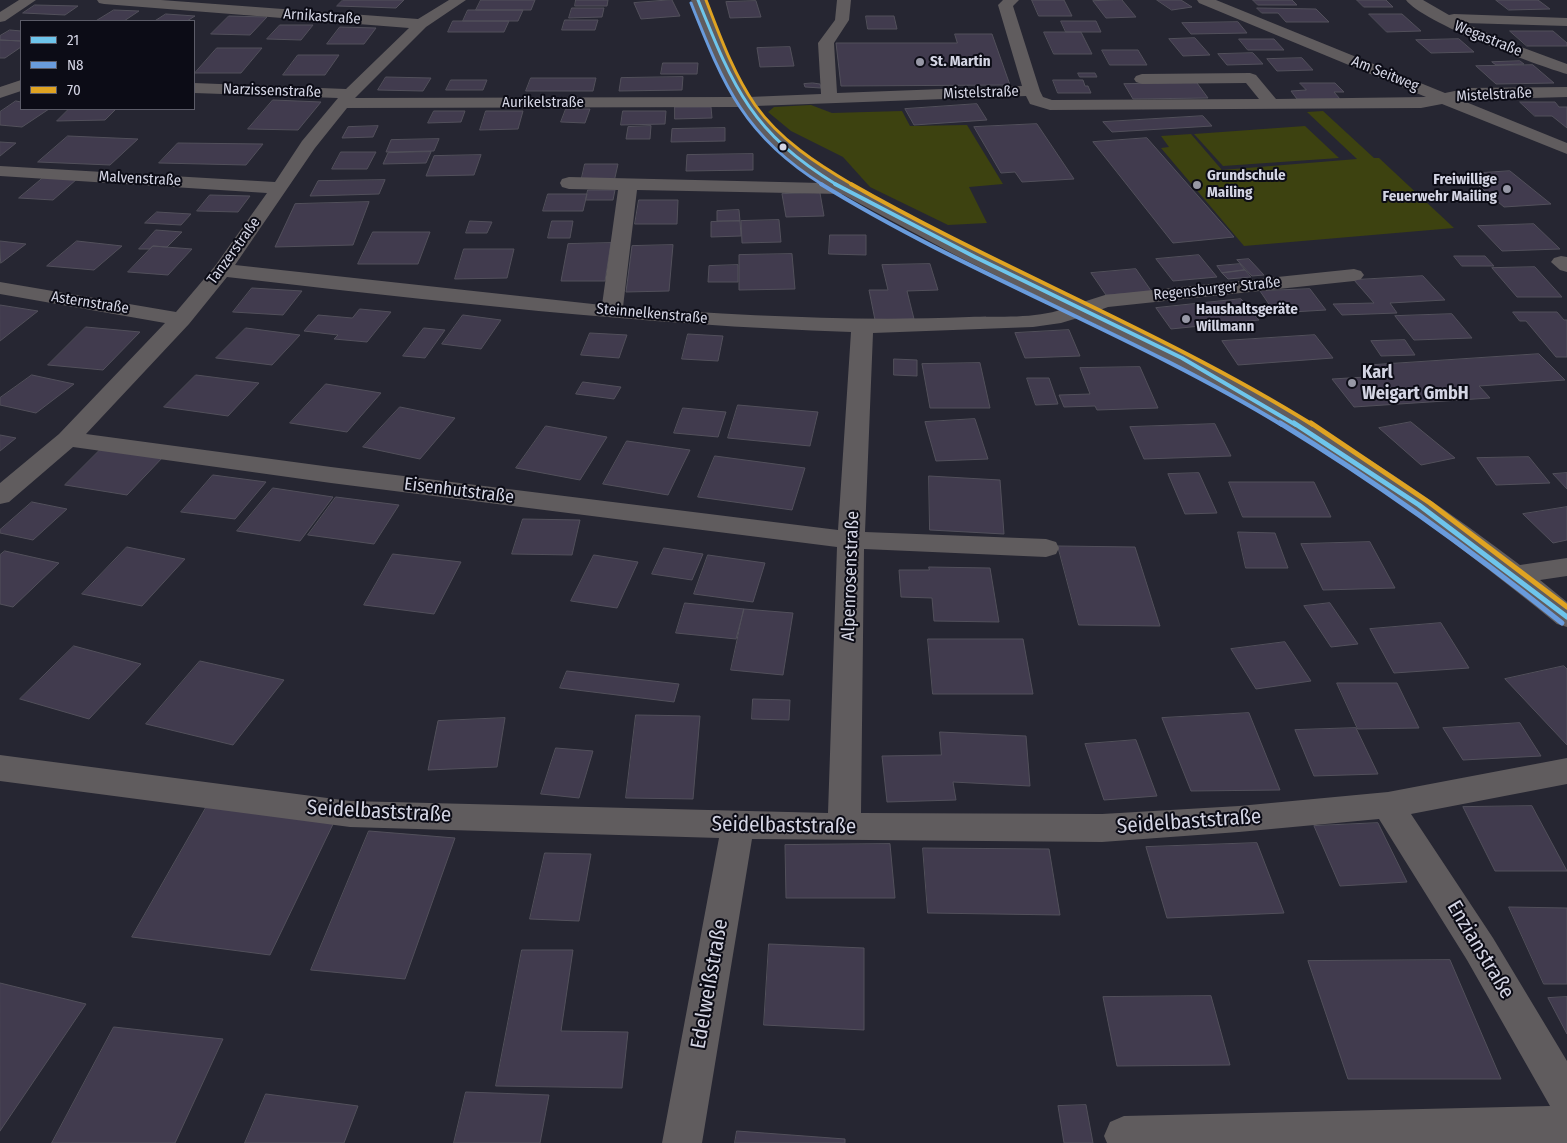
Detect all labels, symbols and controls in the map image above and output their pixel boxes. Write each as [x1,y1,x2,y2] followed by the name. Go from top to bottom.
[283,5,361,29] street label: Arnikastraße
[1452,17,1524,61] street label: Wegastraße
[20,20,195,110] legend
[67,31,79,49] text: 21
[1349,52,1421,96] street label: Am Seitweg
[930,53,991,71] place label: St. Martin
[67,56,84,74] text: N8
[914,56,926,68] marker: St. Martin
[223,80,321,102] street label: Narzissenstraße
[67,81,81,99] text: 70
[943,83,1019,103] street label: Mistelstraße
[1456,84,1532,106] street label: Mistelstraße
[502,94,584,112] street label: Aurikelstraße
[778,142,788,152] unlabelled marker
[1207,167,1286,202] place label: Grundschule Mailing
[98,168,182,190] street label: Malvenstraße
[1383,171,1497,206] place label: Freiwillige Feuerwehr Mailing
[1191,179,1203,191] marker: Grundschule Mailing
[1501,183,1513,195] marker: Freiwillige Feuerwehr Mailing
[204,214,264,288] street label: Tanzerstraße
[1153,273,1281,305] street label: Regensburger Straße
[50,288,130,318] street label: Asternstraße
[596,300,708,328] street label: Steinnelkenstraße
[1196,301,1298,336] place label: Haushaltsgeräte Willmann
[1180,313,1192,325] marker: Haushaltsgeräte Willmann
[1362,362,1469,404] place label: Karl Weigart GmbH
[1346,377,1358,389] marker: Karl Weigart GmbH
[403,474,515,508] street label: Eisenhutstraße
[838,511,864,641] street label: Alpenrosenstraße
[306,796,452,828] street label: Seidelbaststraße
[1116,804,1262,840] street label: Seidelbaststraße
[711,812,857,840] street label: Seidelbaststraße
[1441,896,1519,1004] street label: Enzianstraße
[686,917,734,1051] street label: Edelweißstraße

